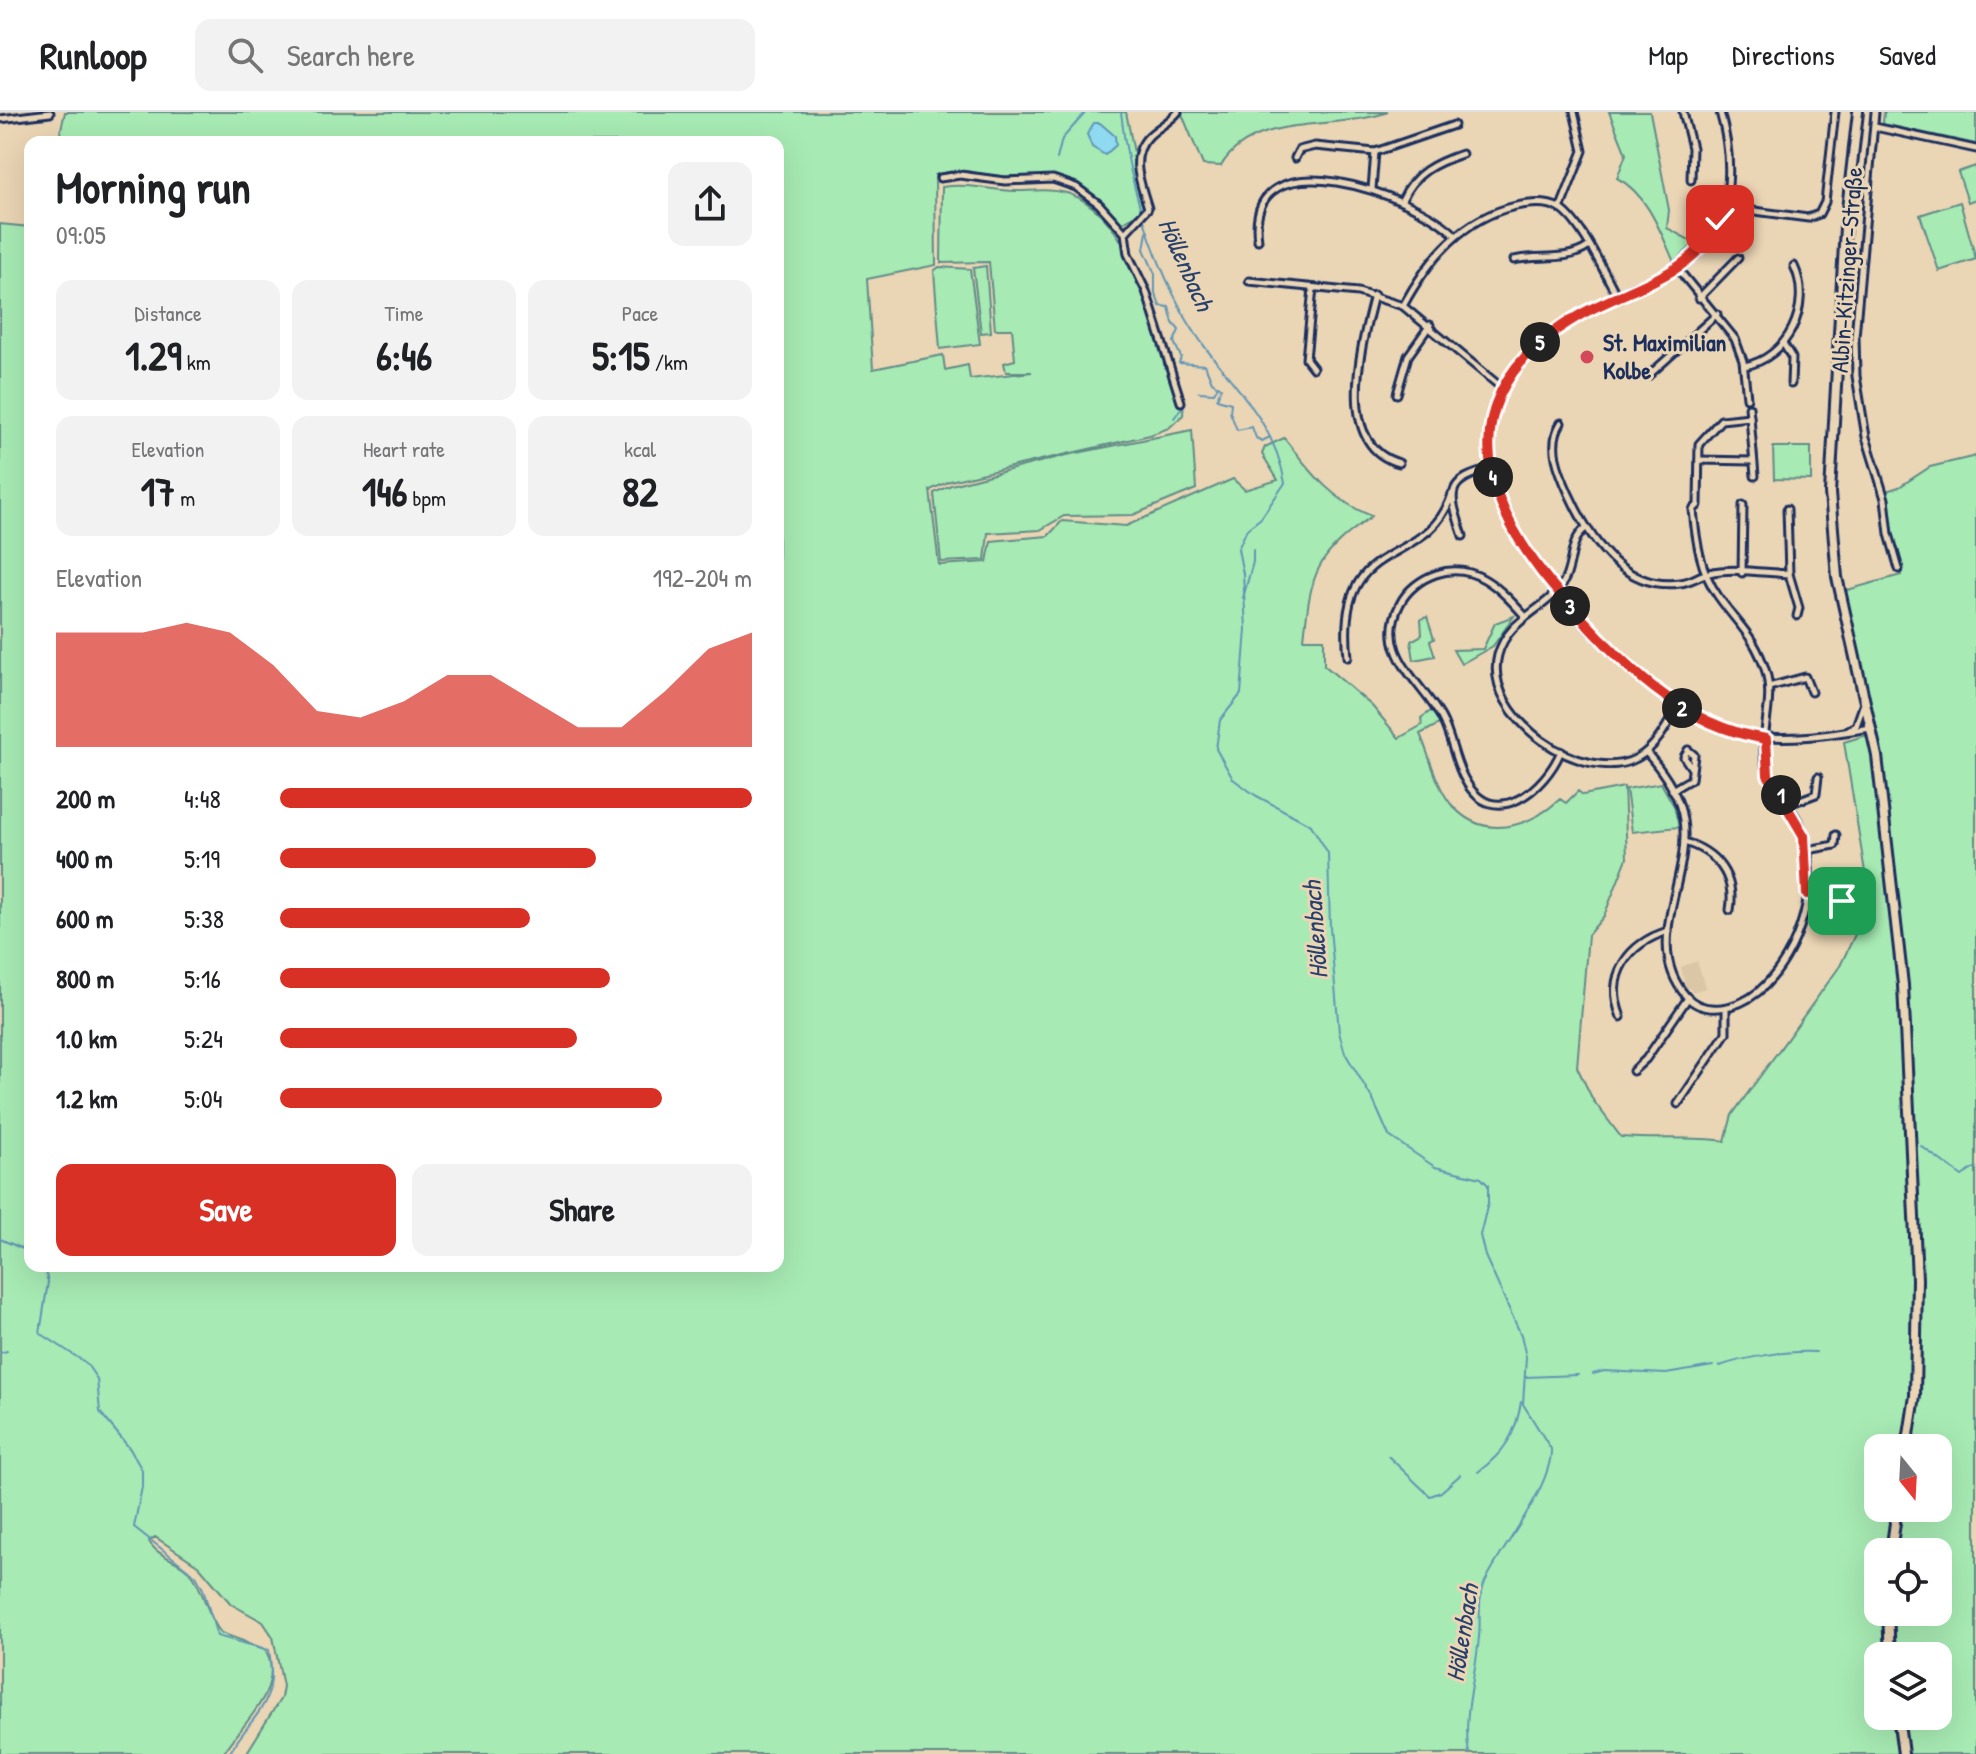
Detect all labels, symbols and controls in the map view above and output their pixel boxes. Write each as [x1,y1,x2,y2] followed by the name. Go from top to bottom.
[195,19,755,91] search box
[40,29,147,81] text: Runloop
[223,33,267,77] icon: search
[287,35,415,75] text: Search here
[1648,36,1688,74] text: Map
[1732,36,1835,74] text: Directions
[1879,36,1936,74] text: Saved
[56,157,251,217] text: Morning run
[668,162,752,246] button: share
[1823,166,1869,374] street label: Albin-Kitzinger-Straße
[1686,185,1754,253] pin
[1698,197,1742,241] icon: check
[1151,212,1223,318] water label: Höllenbach
[56,217,106,252] text: 09:05
[134,298,202,328] text: Distance
[385,298,423,328] text: Time
[622,298,658,328] text: Pace
[1520,322,1560,362] pin: 5
[1603,326,1727,386] place label: St. Maximilian Kolbe
[1535,327,1545,357] text: 5
[125,328,182,382] text: 1.29
[376,328,432,382] text: 6:46
[592,328,650,382] text: 5:15
[182,347,211,377] text: km
[650,347,688,377] text: /km
[1578,348,1596,366] marker: St. Maximilian Kolbe
[131,434,205,464] text: Elevation
[363,434,445,464] text: Heart rate
[624,434,656,464] text: kcal
[1473,457,1513,497] pin: 4
[1489,462,1497,492] text: 4
[141,464,175,518] text: 17
[362,464,407,518] text: 146
[622,464,658,518] text: 82
[175,483,195,513] text: m
[407,483,446,513] text: bpm
[56,560,142,595] text: Elevation
[653,560,752,595] text: 192–204 m
[1550,586,1590,626] pin: 3
[1565,591,1575,621] text: 3
[1662,688,1702,728] pin: 2
[1677,693,1687,723] text: 2
[1761,775,1801,815] pin: 1
[1777,780,1785,810] text: 1
[56,781,115,816] text: 200 m
[184,781,221,816] text: 4:48
[56,841,113,876] text: 400 m
[184,841,220,876] text: 5:19
[1808,867,1876,935] pin
[1293,878,1335,980] water label: Höllenbach
[1820,879,1864,923] icon: arrive
[56,901,113,936] text: 600 m
[184,901,224,936] text: 5:38
[56,961,114,996] text: 800 m
[184,961,221,996] text: 5:16
[56,1021,117,1056] text: 1.0 km
[184,1021,223,1056] text: 5:24
[56,1081,118,1116] text: 1.2 km
[184,1081,222,1116] text: 5:04
[56,1164,396,1256] button: Save
[412,1164,752,1256] button: Share
[1864,1434,1952,1522] north arrow
[1864,1434,1952,1730] map controls
[1864,1538,1952,1626] button: locate
[1437,1580,1487,1684] water label: Höllenbach
[1864,1642,1952,1730] button: layers

